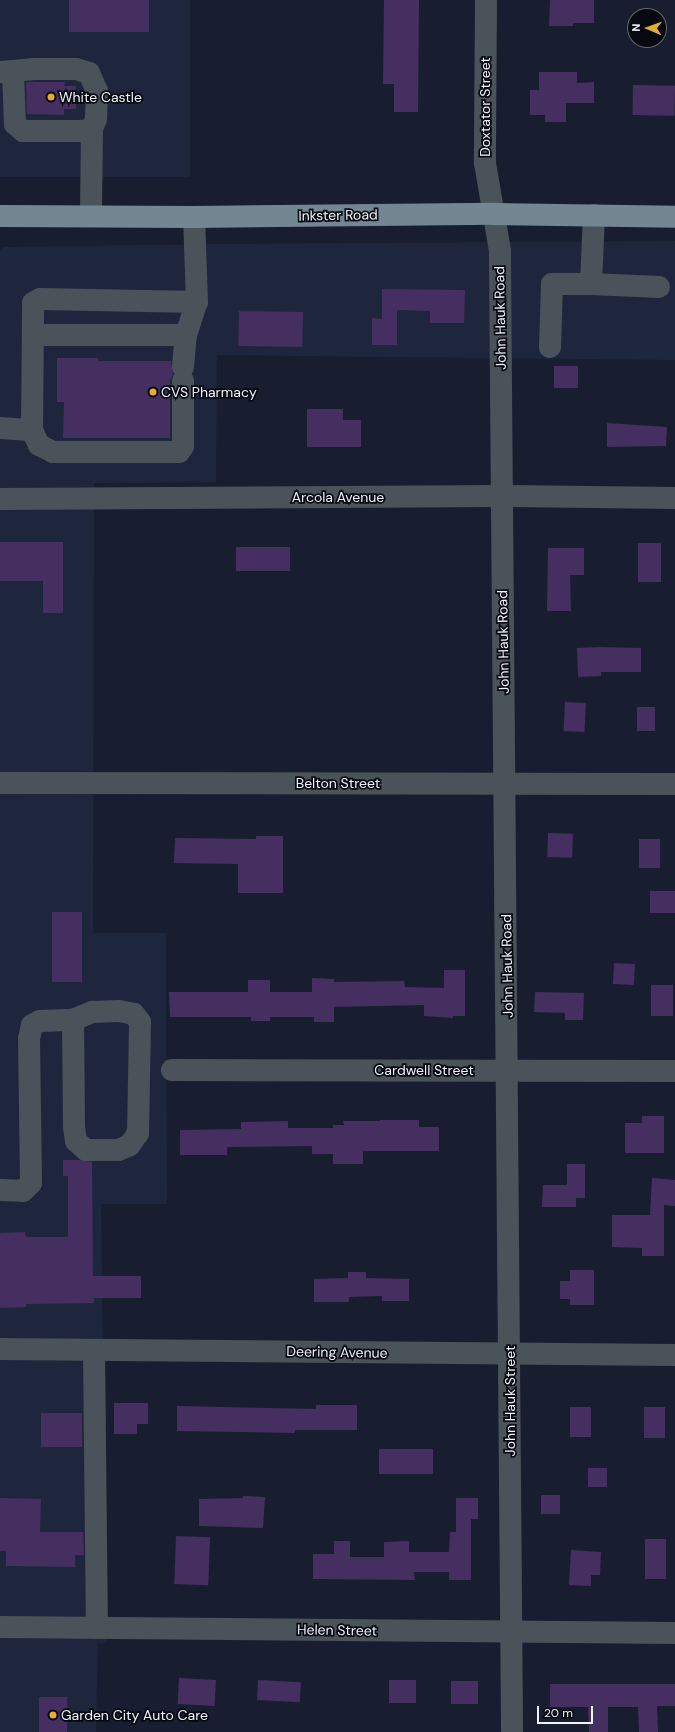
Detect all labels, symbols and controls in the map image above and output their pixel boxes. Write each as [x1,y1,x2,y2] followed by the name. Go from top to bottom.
[627,8,667,48] north arrow
[629,23,643,32] text: N
[477,57,493,157] street label: Doxtator Street
[59,89,142,105] place label: White Castle
[46,92,56,102] marker: White Castle
[298,206,378,224] street label: Inkster Road
[491,266,509,370] street label: John Hauk Road
[161,384,257,400] place label: CVS Pharmacy
[148,387,158,397] marker: CVS Pharmacy
[292,489,384,505] street label: Arcola Avenue
[494,590,512,694] street label: John Hauk Road
[296,775,380,791] street label: Belton Street
[498,914,516,1018] street label: John Hauk Road
[374,1062,474,1078] street label: Cardwell Street
[286,1343,388,1361] street label: Deering Avenue
[502,1346,518,1456] street label: John Hauk Street
[297,1621,377,1639] street label: Helen Street
[539,1698,595,1724] scale bar
[544,1705,573,1721] text: 20 m
[61,1707,208,1723] place label: Garden City Auto Care
[48,1710,58,1720] marker: Garden City Auto Care

